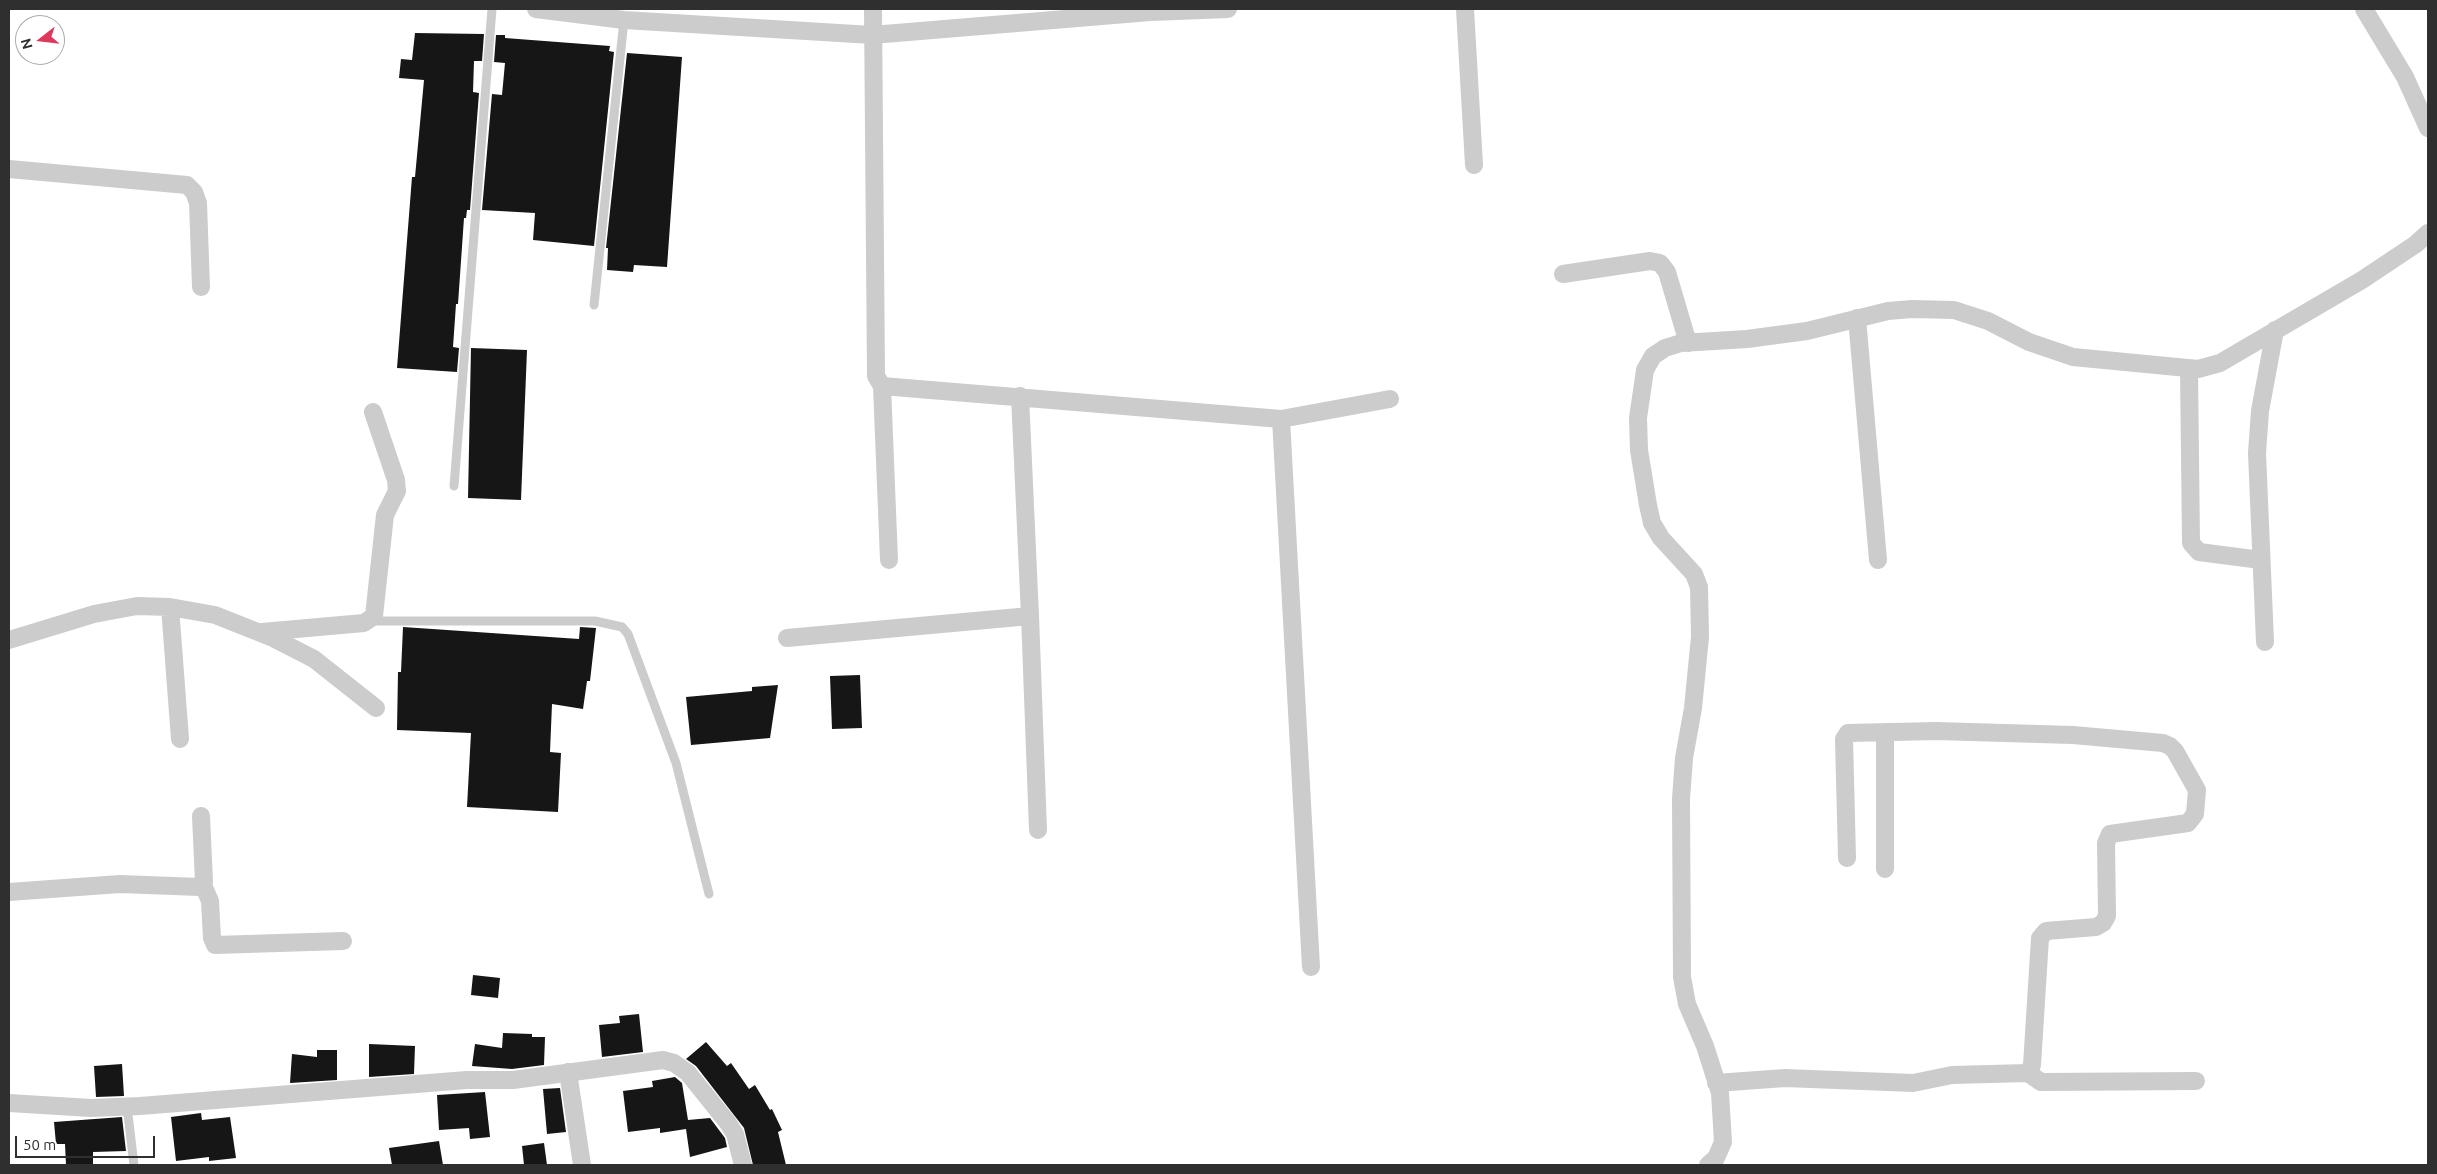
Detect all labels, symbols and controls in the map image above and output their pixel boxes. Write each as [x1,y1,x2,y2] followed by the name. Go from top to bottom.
[15,15,65,65] north arrow
[17,37,36,51] text: N
[18,1126,158,1158] scale bar
[23,1136,56,1153] text: 50 m

